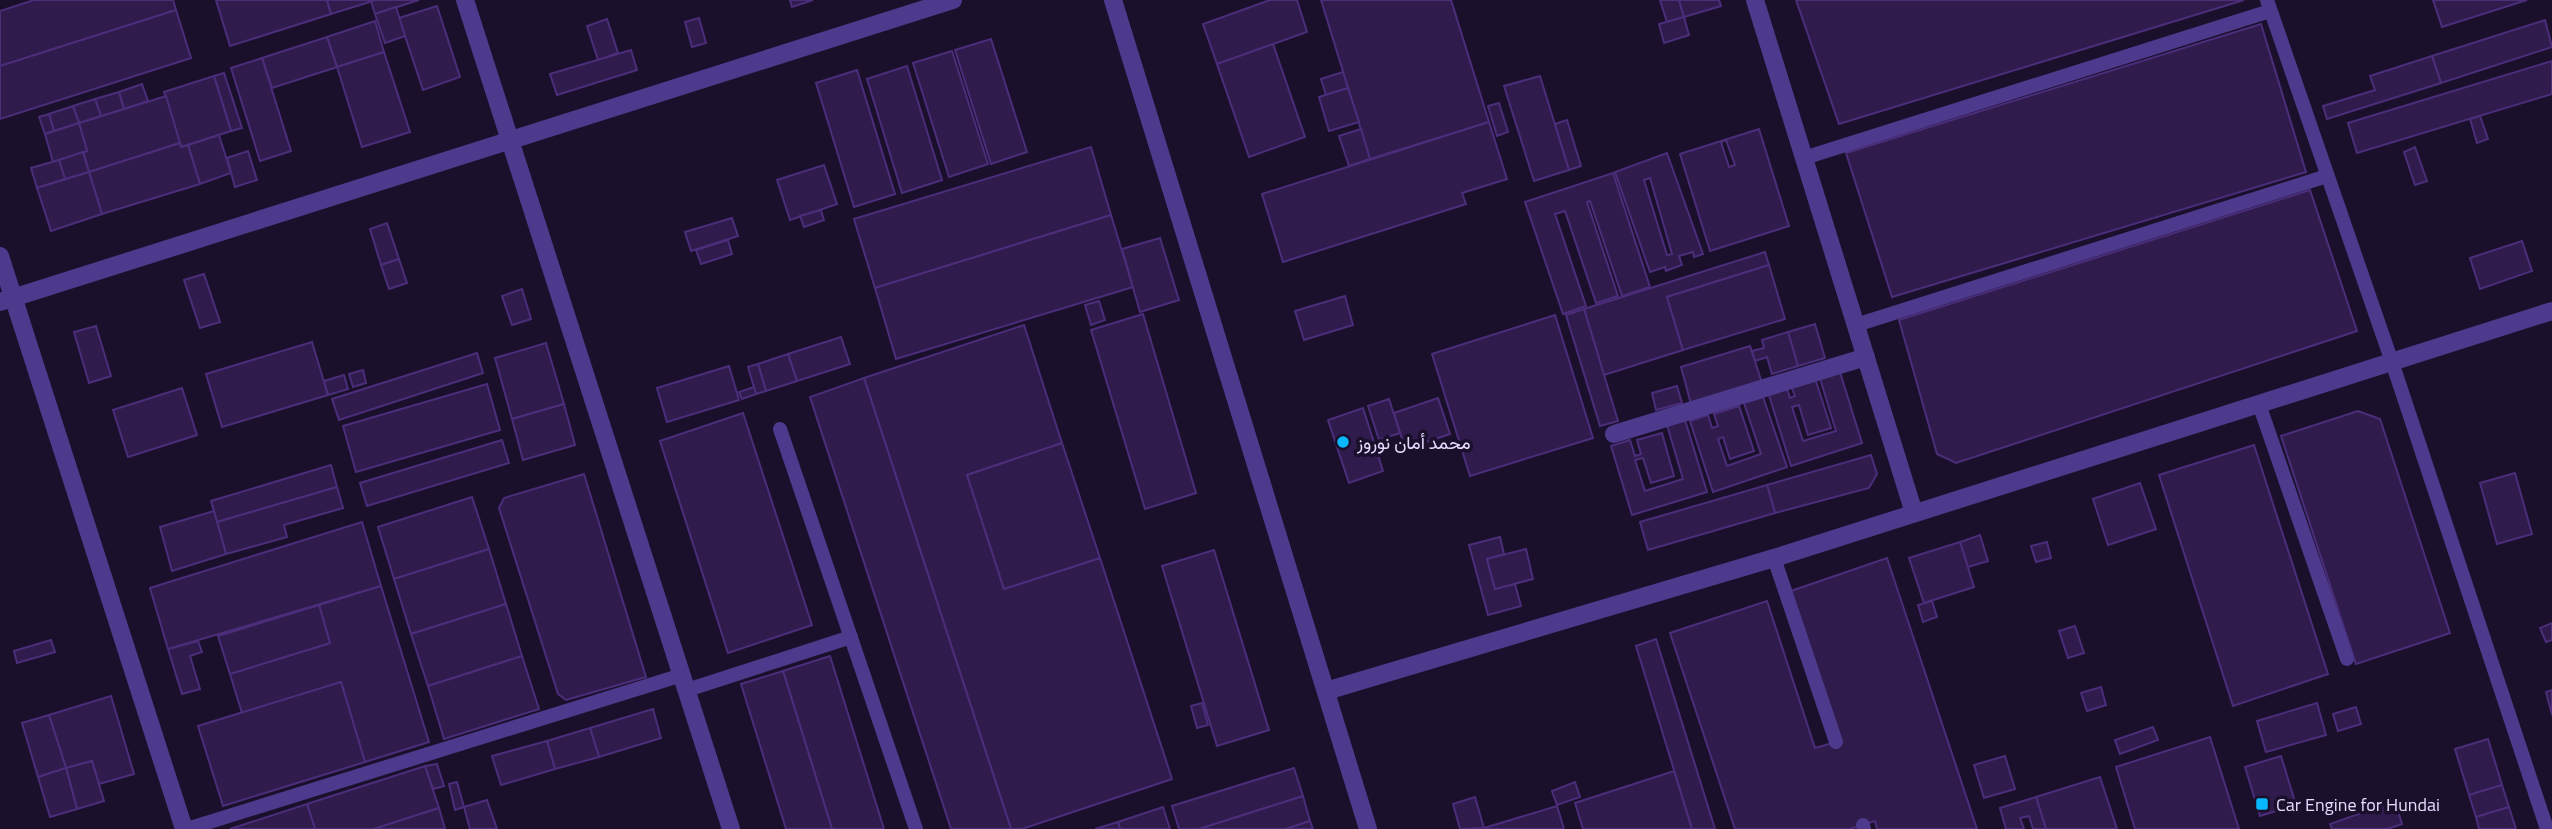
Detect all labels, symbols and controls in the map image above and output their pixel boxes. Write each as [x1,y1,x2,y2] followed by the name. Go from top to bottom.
[1356,429,1471,456] place label: محمد أمان نوروز
[1335,434,1351,450] marker: محمد أمان نوروز
[2276,791,2440,818] place label: Car Engine for Hundai
[2254,796,2270,812] marker: Car Engine for Hundai

